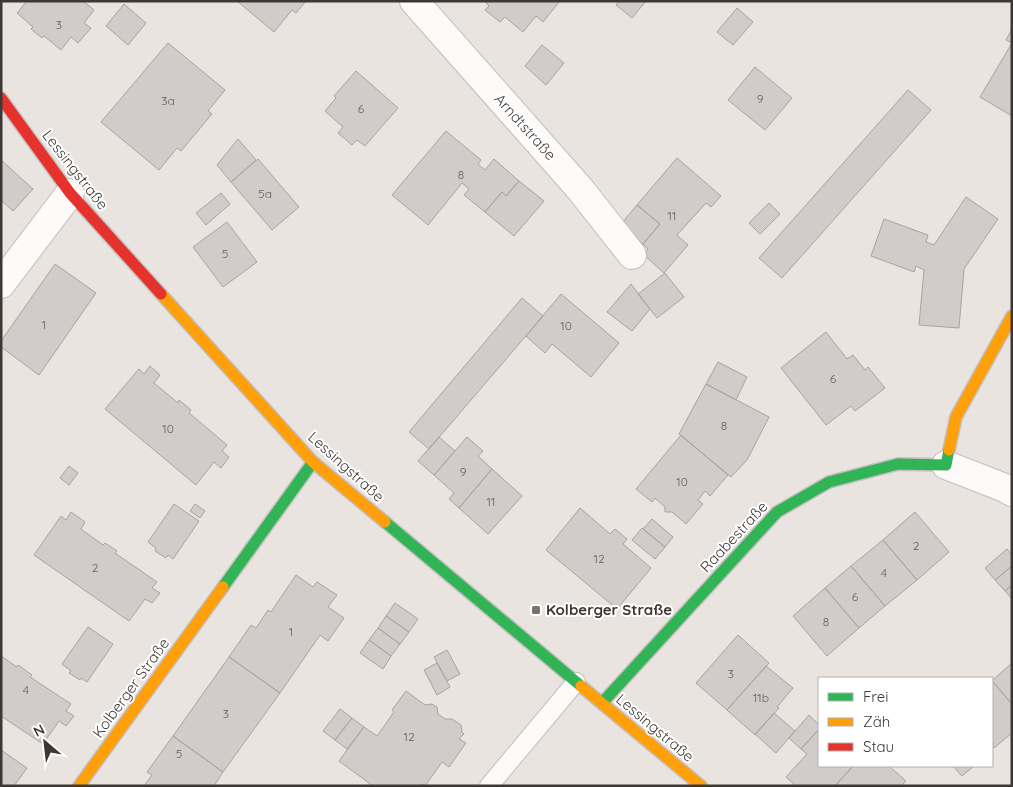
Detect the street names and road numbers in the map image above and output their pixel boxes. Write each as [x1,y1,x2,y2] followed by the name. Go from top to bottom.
[491,89,560,164] street label: Arndtstraße
[38,126,112,213] street label: Lessingstraße
[304,427,388,506] street label: Lessingstraße
[696,497,771,576] street label: Raabestraße
[88,634,173,741] street label: Kolberger Straße
[612,689,698,766] street label: Lessingstraße

